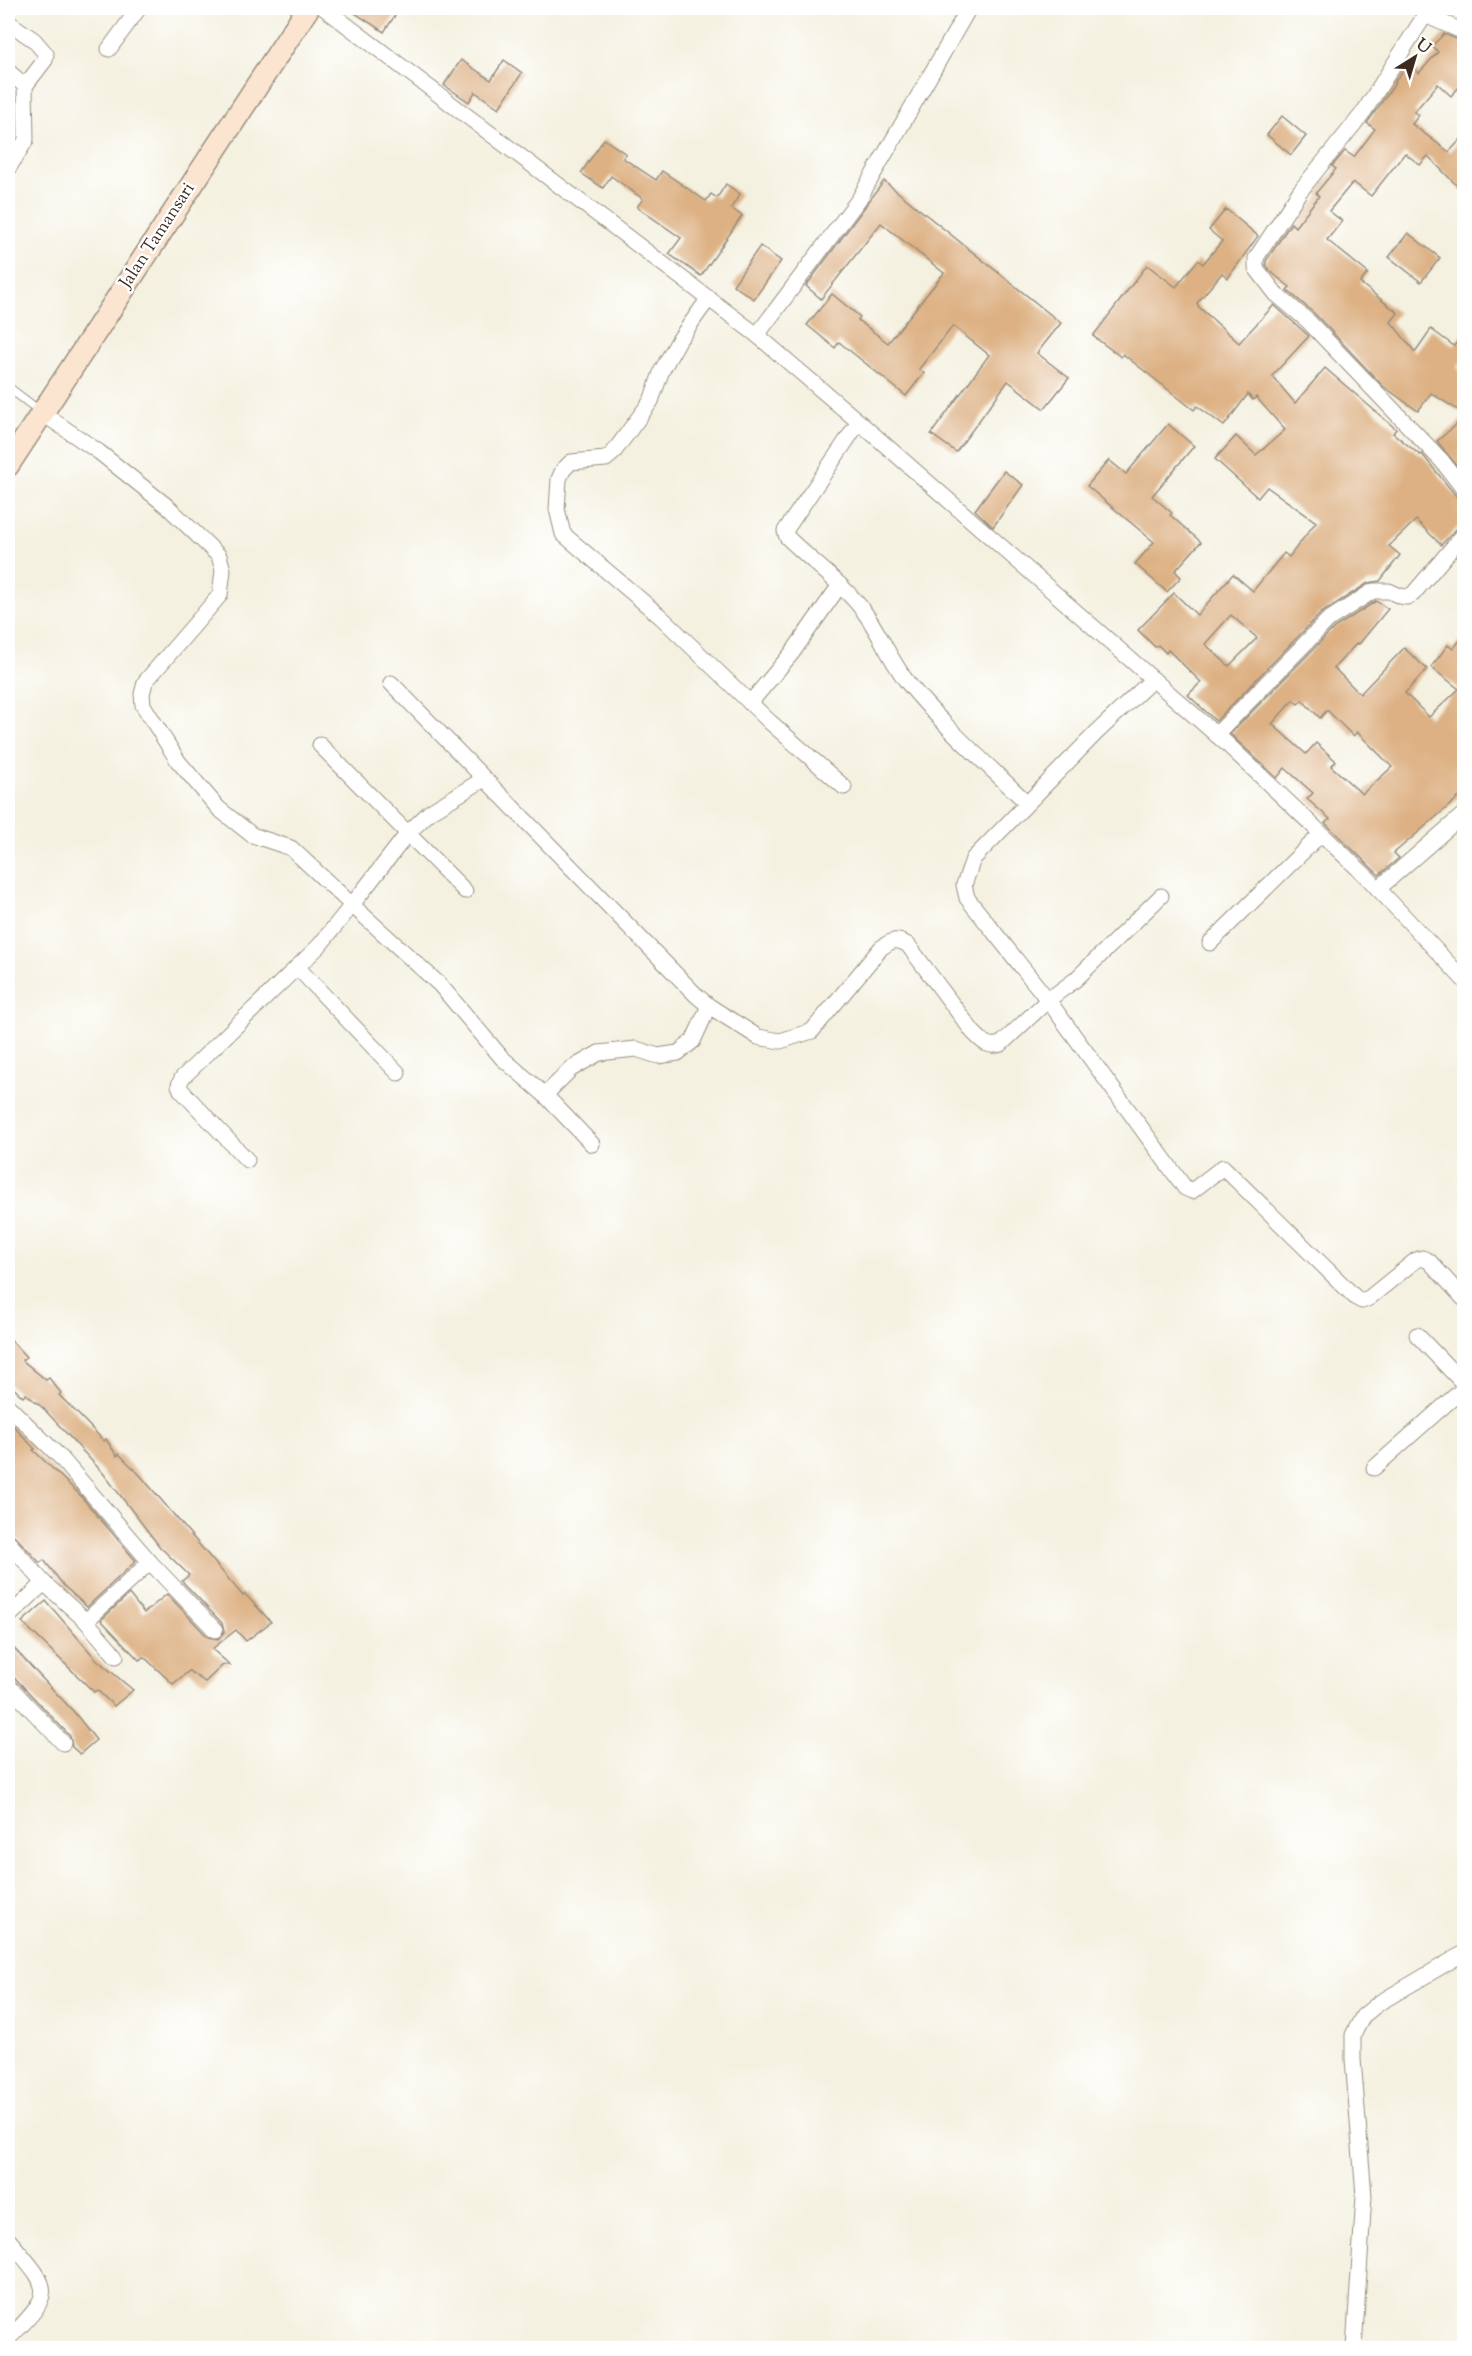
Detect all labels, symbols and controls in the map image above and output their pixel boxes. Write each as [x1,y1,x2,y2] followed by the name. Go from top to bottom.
[1385,27,1445,87] north arrow
[1410,34,1435,61] text: U
[113,178,202,295] street label: Jalan Tamansari

